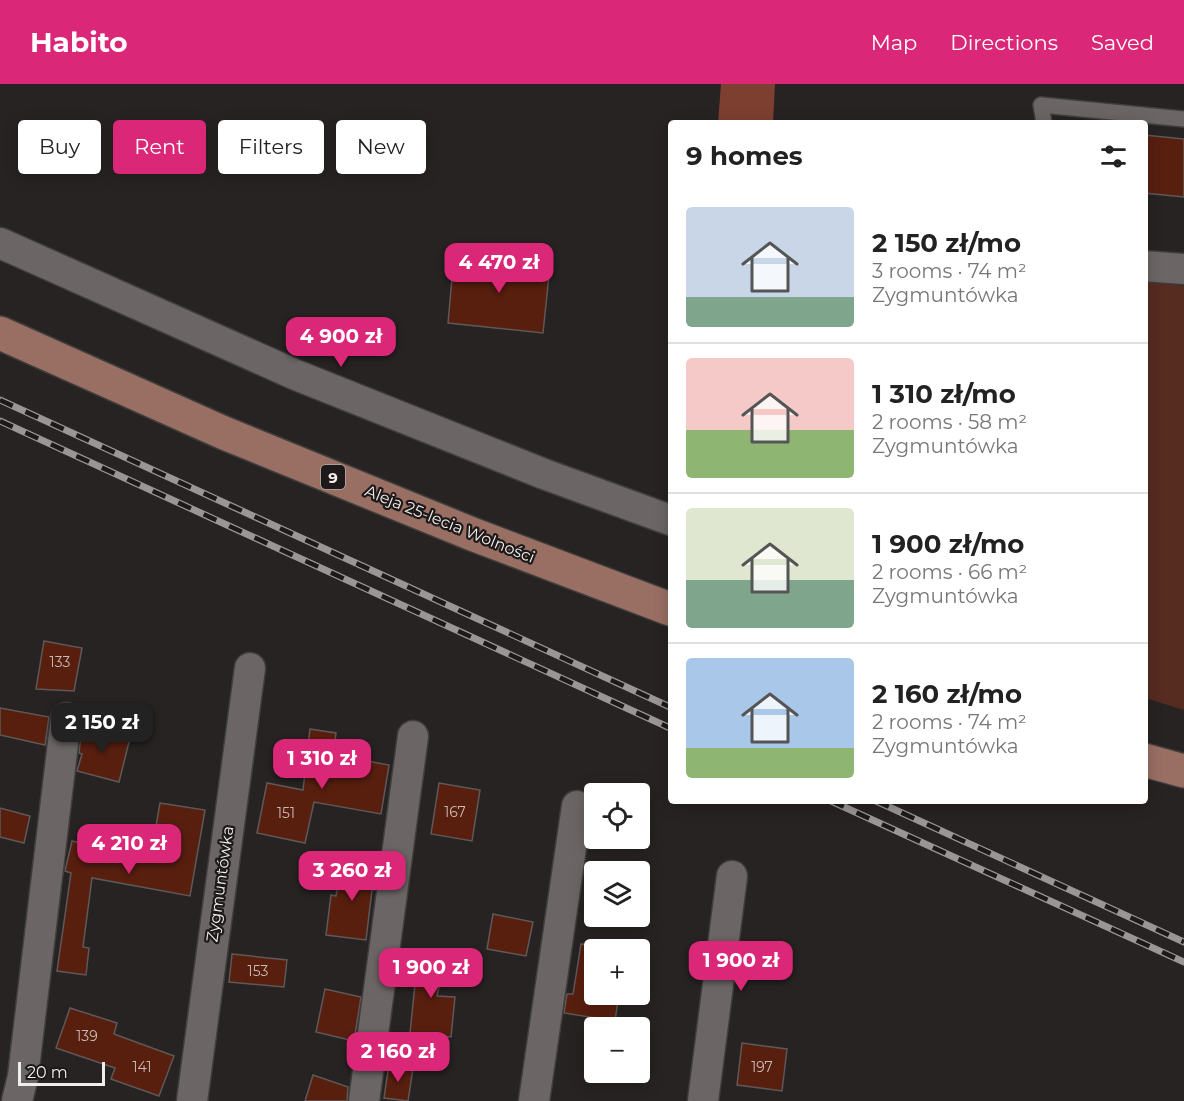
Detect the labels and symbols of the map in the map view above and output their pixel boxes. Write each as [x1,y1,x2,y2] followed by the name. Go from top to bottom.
[437,243,561,294] pin: 4 470 zł
[279,317,403,368] pin: 4 900 zł
[321,465,345,489] road number: 9
[362,481,538,567] street label: Aleja 25-lecia Wolności
[50,653,70,671] house number: 133
[40,703,164,754] pin: 2 150 zł
[260,739,384,790] pin: 1 310 zł
[444,803,466,821] house number: 167
[277,804,295,822] house number: 151
[67,824,191,875] pin: 4 210 zł
[202,825,238,943] street label: Zygmuntówka
[290,851,414,902] pin: 3 260 zł
[679,941,803,992] pin: 1 900 zł
[369,948,493,999] pin: 1 900 zł
[248,962,269,980] house number: 153
[76,1027,98,1045] house number: 139
[336,1032,460,1083] pin: 2 160 zł
[132,1058,152,1076] house number: 141
[751,1058,773,1076] house number: 197
[18,1059,105,1086] scale bar

